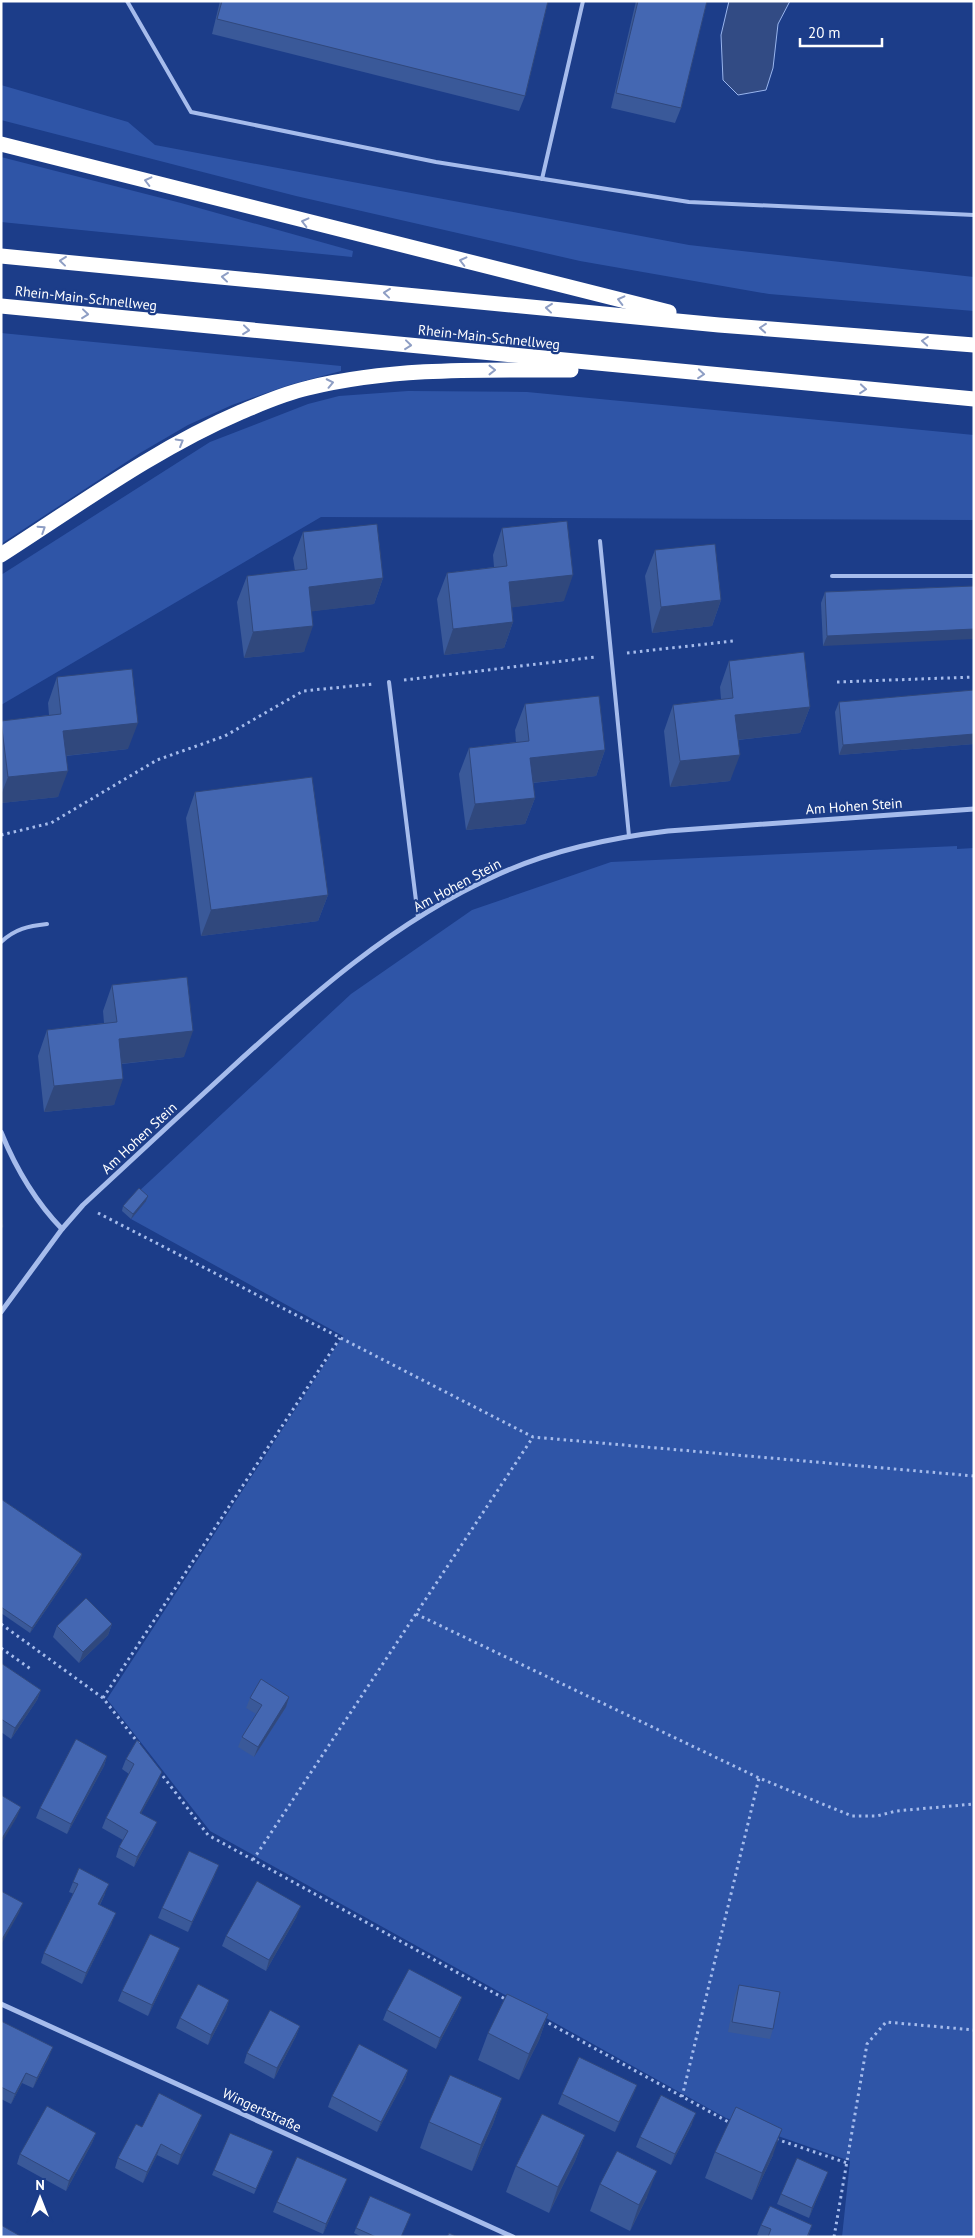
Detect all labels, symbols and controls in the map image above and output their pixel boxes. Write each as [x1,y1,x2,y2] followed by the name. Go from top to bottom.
[800,15,882,47] scale bar
[808,23,841,42] text: 20 m
[144,177,152,187] one-way arrow
[301,217,310,228] one-way arrow
[59,256,67,267] one-way arrow
[459,256,468,267] one-way arrow
[221,272,229,283] one-way arrow
[14,282,158,314] street label: Rhein-Main-Schnellweg
[382,288,390,299] one-way arrow
[616,295,625,306] one-way arrow
[544,303,552,314] one-way arrow
[81,308,89,319] one-way arrow
[417,321,561,353] street label: Rhein-Main-Schnellweg
[759,323,767,334] one-way arrow
[243,324,251,335] one-way arrow
[921,336,929,347] one-way arrow
[404,339,412,350] one-way arrow
[488,365,496,375] one-way arrow
[697,368,705,379] one-way arrow
[326,378,335,389] one-way arrow
[859,383,867,394] one-way arrow
[174,438,183,448] one-way arrow
[36,526,46,535] one-way arrow
[805,794,903,818] street label: Am Hohen Stein
[410,854,504,916] street label: Am Hohen Stein
[97,1098,181,1178] street label: Am Hohen Stein
[220,2084,304,2136] street label: Wingertstraße
[15,2173,65,2223] north arrow
[35,2176,45,2194] text: N

